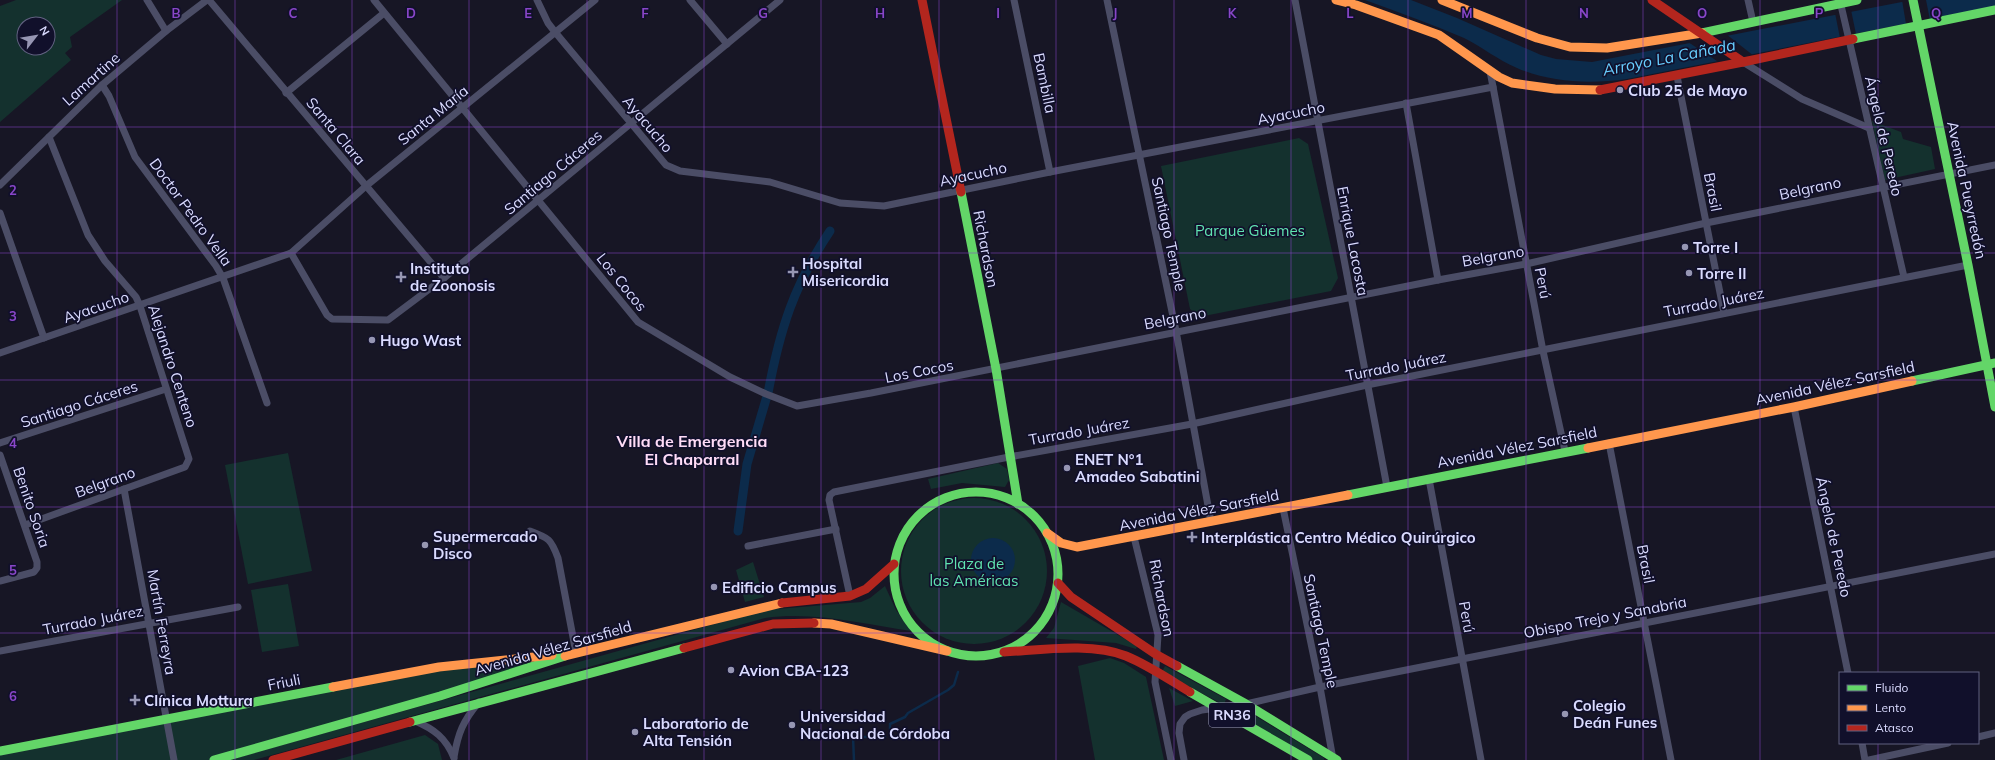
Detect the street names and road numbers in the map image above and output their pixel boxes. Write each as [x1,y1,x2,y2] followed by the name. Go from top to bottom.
[58,48,124,110] street label: Lamartine
[1029,51,1061,115] street label: Bambilla
[1861,74,1907,198] street label: Ángelo de Peredo
[394,81,472,149] street label: Santa María
[619,92,677,156] street label: Ayacucho
[302,93,370,169] street label: Santa Clara
[1256,97,1326,129] street label: Ayacucho
[1943,119,1991,261] street label: Avenida Pueyrredón
[500,125,606,219] street label: Santiago Cáceres
[146,154,236,270] street label: Doctor Pedro Vella
[938,158,1008,190] street label: Ayacucho
[1700,171,1726,213] street label: Brasil
[1777,172,1843,204] street label: Belgrano
[1148,175,1190,293] street label: Santiago Temple
[1333,185,1373,297] street label: Enrique Lacosta
[969,209,1003,289] street label: Richardson
[1460,241,1526,271] street label: Belgrano
[593,249,651,315] street label: Los Cocos
[1531,266,1555,300] street label: Perú
[1662,283,1766,321] street label: Turrado Juárez
[61,287,131,327] street label: Ayacucho
[144,302,202,430] street label: Alejandro Centeno
[1142,303,1208,333] street label: Belgrano
[1344,347,1448,385] street label: Turrado Juárez
[883,355,955,387] street label: Los Cocos
[1754,357,1916,409] street label: Avenida Vélez Sarsfield
[18,376,140,432] street label: Santiago Cáceres
[1027,413,1131,449] street label: Turrado Juárez
[1435,422,1599,472] street label: Avenida Vélez Sarsfield
[72,462,138,502] street label: Belgrano
[9,464,55,550] street label: Benito Soria
[1812,475,1856,599] street label: Ángelo de Peredo
[1117,485,1281,535] street label: Avenida Vélez Sarsfield
[1633,543,1659,585] street label: Brasil
[1145,558,1179,638] street label: Richardson
[143,568,181,676] street label: Martín Ferreyra
[1300,572,1342,690] street label: Santiago Temple
[1522,592,1688,642] street label: Obispo Trejo y Sanabria
[1455,600,1479,634] street label: Perú
[41,601,145,639] street label: Turrado Juárez
[472,616,634,680] street label: Avenida Vélez Sarsfield
[266,670,302,694] street label: Friuli
[1209,703,1255,727] road number: RN36

